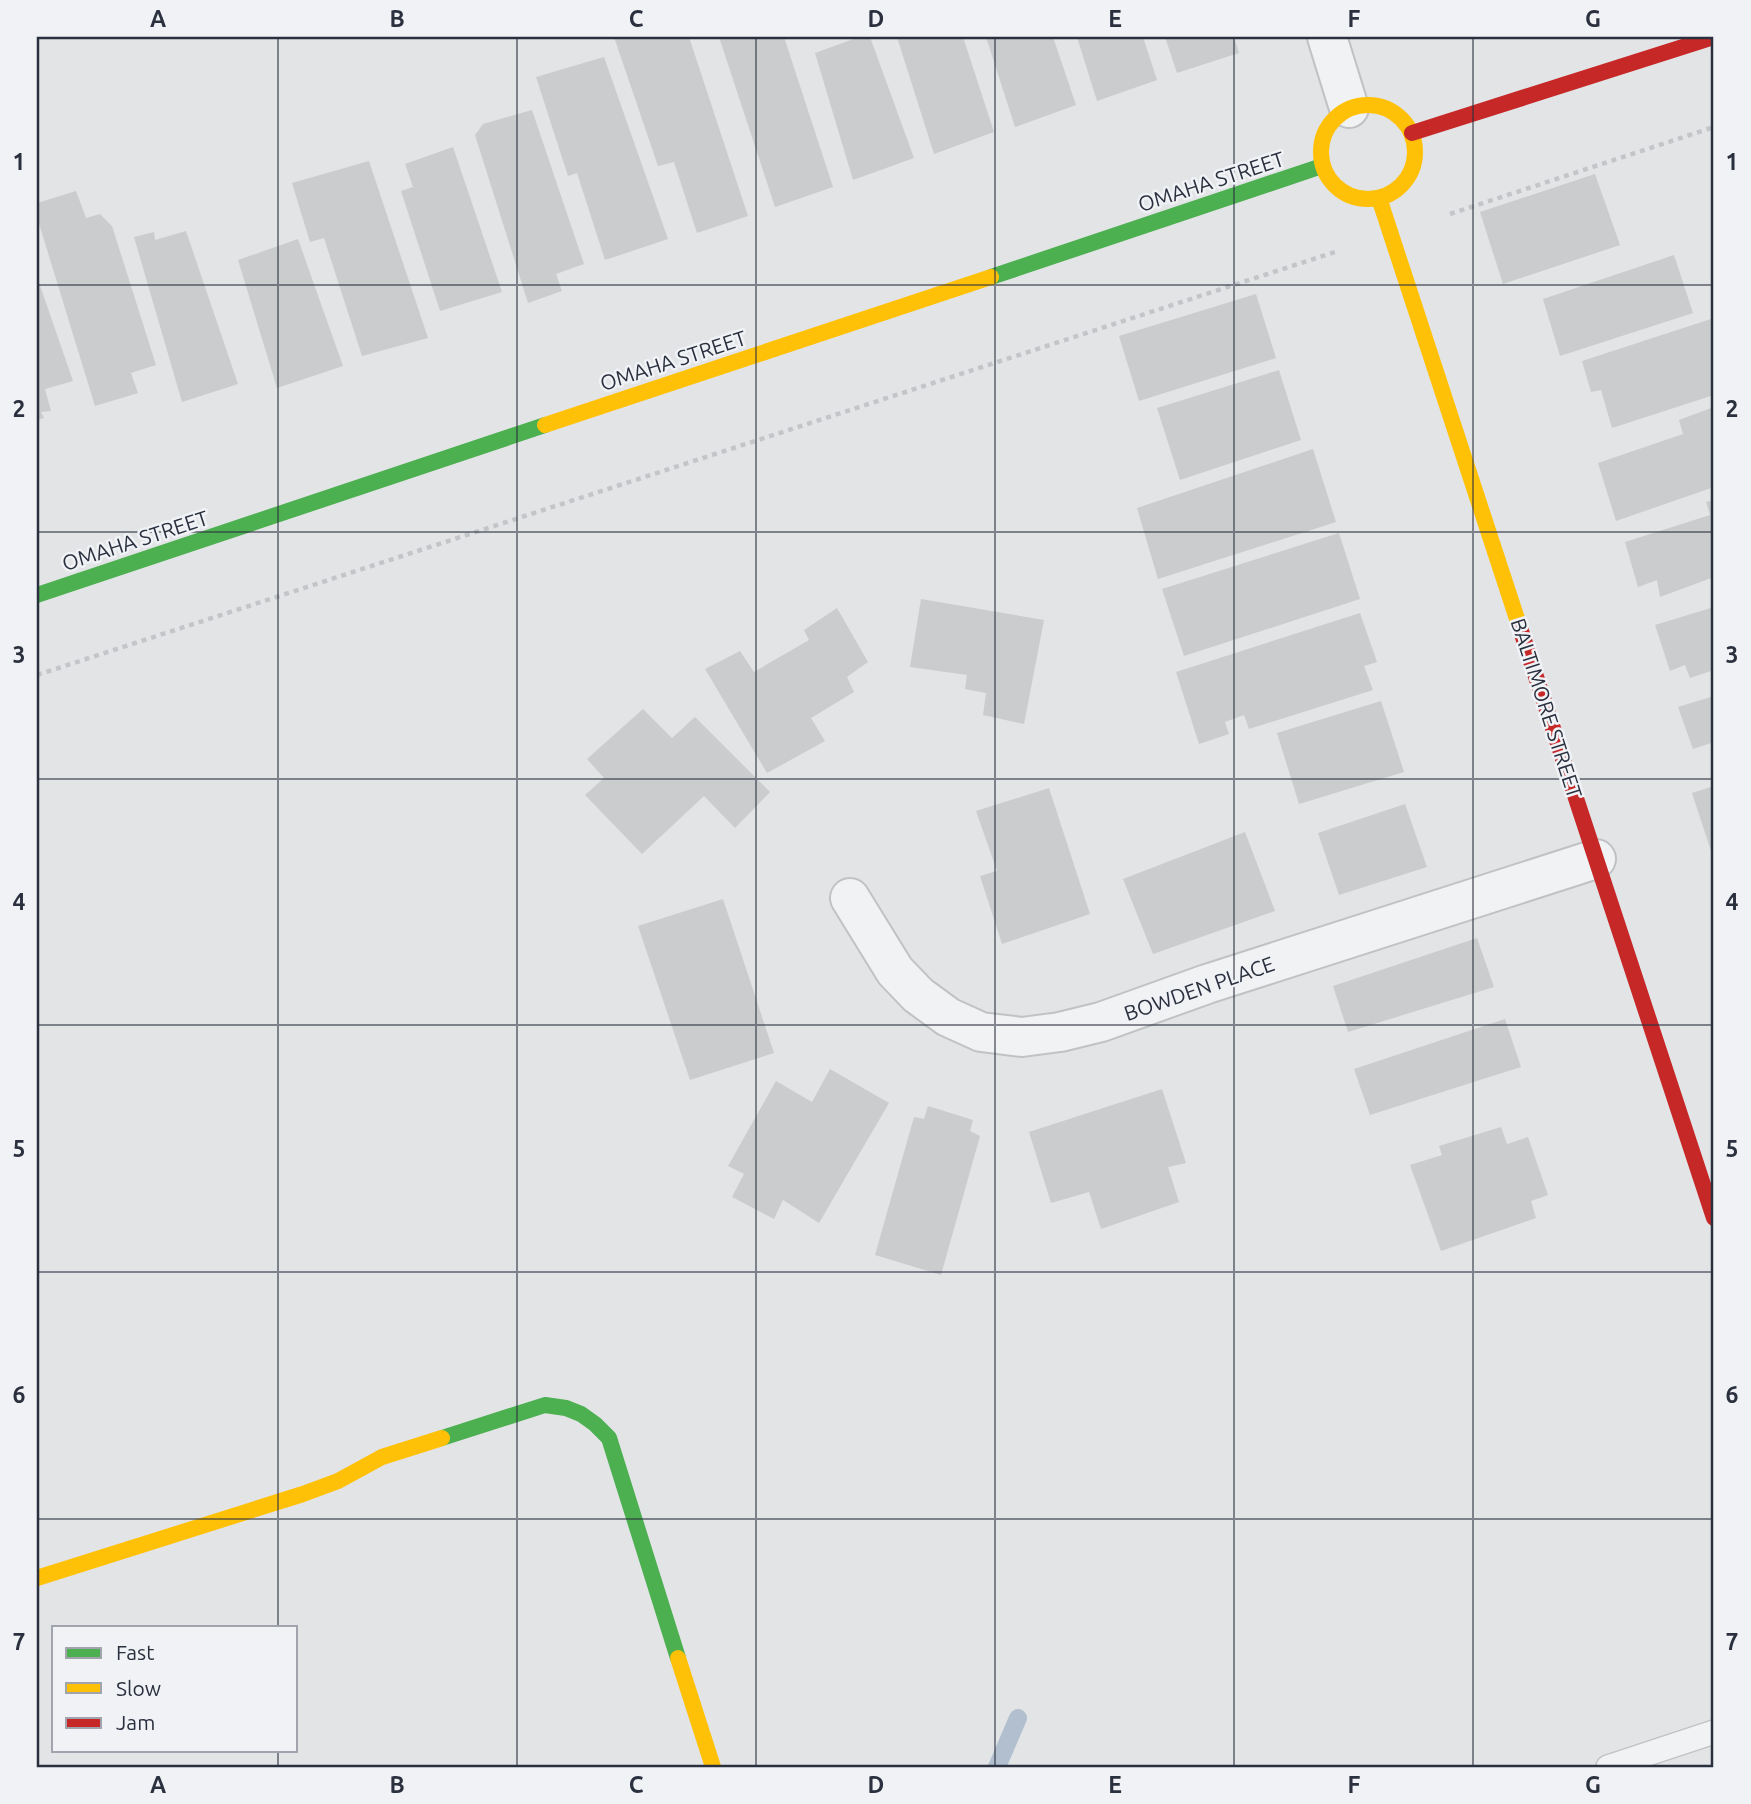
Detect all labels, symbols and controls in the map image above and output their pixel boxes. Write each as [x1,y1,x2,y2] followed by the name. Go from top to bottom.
[150,6,166,31] text: A
[389,6,405,31] text: B
[629,6,644,31] text: C
[868,6,884,31] text: D
[1108,6,1122,31] text: E
[1348,6,1361,31] text: F
[1585,6,1601,31] text: G
[1135,146,1287,216] street label: OMAHA STREET
[13,149,25,174] text: 1
[1726,149,1738,174] text: 1
[597,325,749,395] street label: OMAHA STREET
[13,396,25,421] text: 2
[1726,396,1738,421] text: 2
[59,505,211,575] street label: OMAHA STREET
[1507,615,1588,801] street label: BALTIMORE STREET
[13,642,25,667] text: 3
[1726,642,1738,667] text: 3
[13,889,26,914] text: 4
[1726,889,1739,914] text: 4
[1121,951,1277,1025] street label: BOWDEN PLACE
[13,1136,25,1161] text: 5
[1726,1136,1738,1161] text: 5
[13,1382,26,1407] text: 6
[1726,1382,1739,1407] text: 6
[52,1626,298,1752] legend
[13,1629,25,1654] text: 7
[1726,1629,1738,1654] text: 7
[116,1640,154,1664] text: Fast
[116,1676,161,1700] text: Slow
[116,1710,155,1734] text: Jam
[150,1772,166,1797] text: A
[389,1772,405,1797] text: B
[629,1772,644,1797] text: C
[868,1772,884,1797] text: D
[1108,1772,1122,1797] text: E
[1348,1772,1361,1797] text: F
[1585,1772,1601,1797] text: G

